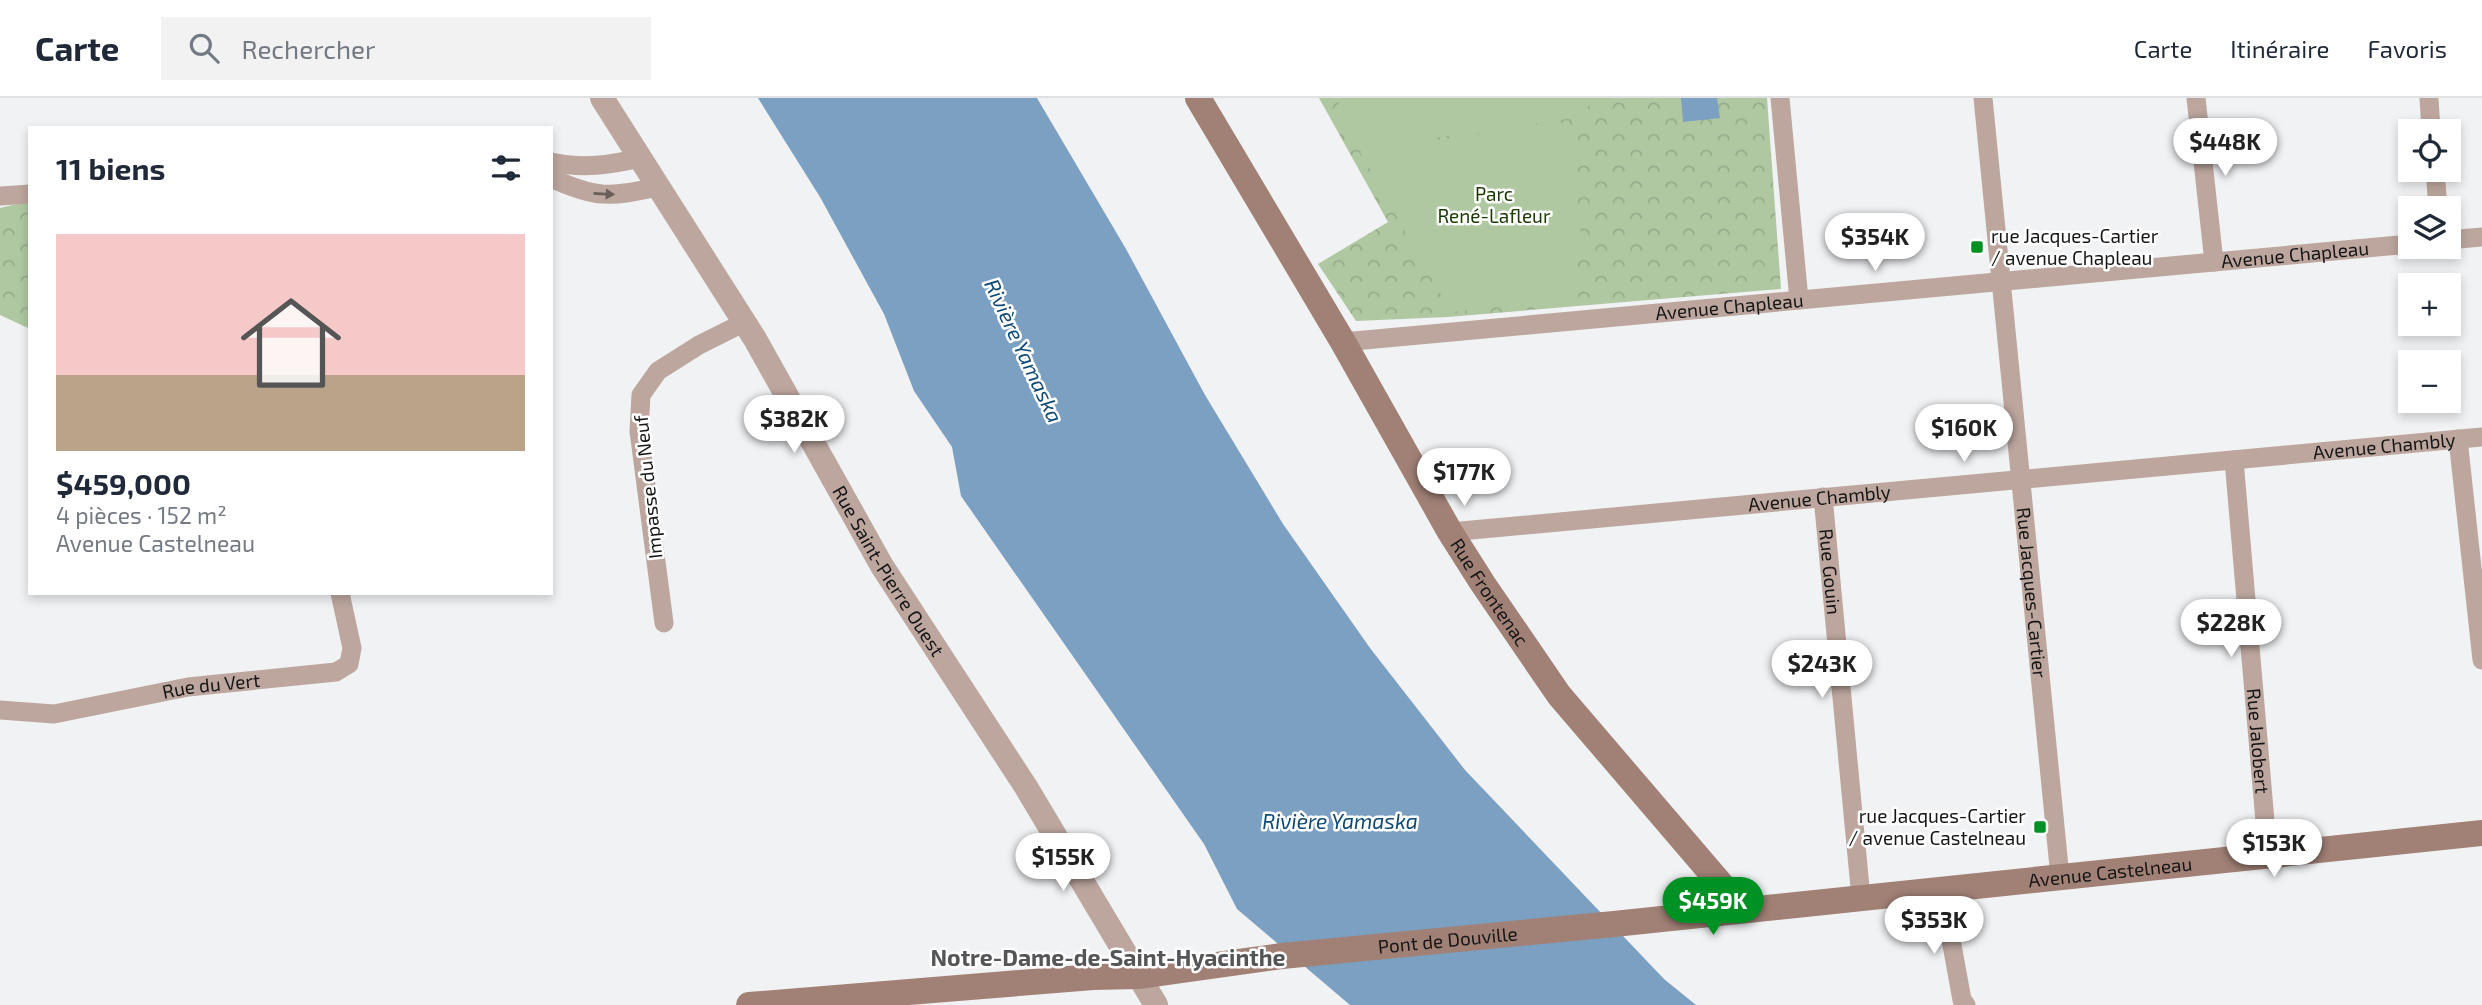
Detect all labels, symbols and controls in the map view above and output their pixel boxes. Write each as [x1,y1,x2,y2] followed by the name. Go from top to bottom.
[161,17,651,80] search box
[35,28,119,68] text: Carte
[185,29,223,67] icon: search
[241,33,375,64] text: Rechercher
[2134,34,2192,63] text: Carte
[2230,34,2329,63] text: Itinéraire
[2367,34,2447,63] text: Favoris
[2176,118,2274,178] pin: $448K
[2398,119,2461,413] map controls
[2398,119,2461,182] button: locate
[2189,127,2261,155] text: $448K
[487,149,525,187] icon: filters
[56,150,165,186] text: 11 biens
[1437,182,1551,227] park label: Parc René-Lafleur
[593,189,615,200] one-way arrow
[2398,196,2461,259] button: layers
[1826,214,1924,273] pin: $354K
[1841,222,1909,250] text: $354K
[1991,224,2159,269] place label: rue Jacques-Cartier / avenue Chapleau
[2220,236,2370,272] street label: Avenue Chapleau
[1969,239,1985,255] marker: rue Jacques-Cartier / avenue Chapleau
[2398,273,2461,336] button: +
[980,275,1069,426] water label: Rivière Yamaska
[228,280,354,406] icon: home
[1654,288,1804,324] street label: Avenue Chapleau
[2398,350,2461,413] button: −
[745,396,843,455] pin: $382K
[760,404,828,432] text: $382K
[1915,404,2013,464] pin: $160K
[628,413,666,560] street label: Impasse du Neuf
[1931,413,1997,441] text: $160K
[2312,428,2456,464] street label: Avenue Chambly
[1415,448,1513,508] pin: $177K
[1433,457,1495,485] text: $177K
[56,465,191,501] text: $459,000
[1747,479,1892,516] street label: Avenue Chambly
[828,481,950,660] street label: Rue Saint-Pierre Ouest
[56,501,227,529] text: 4 pièces · 152 m²
[2013,506,2052,679] street label: Rue Jacques-Cartier
[1815,528,1846,616] street label: Rue Gouin
[56,529,255,557] text: Avenue Castelneau
[1446,534,1534,650] street label: Rue Frontenac
[2182,600,2280,659] pin: $228K
[2197,608,2265,636] text: $228K
[1773,640,1871,700] pin: $243K
[1788,649,1856,677] text: $243K
[160,668,261,703] street label: Rue du Vert
[2243,687,2275,795] street label: Rue Jalobert
[1849,804,2026,849] place label: rue Jacques-Cartier / avenue Castelneau
[1262,808,1418,833] water label: Rivière Yamaska
[2032,819,2048,835] marker: rue Jacques-Cartier / avenue Castelneau
[2225,820,2323,879] pin: $153K
[2242,828,2306,856] text: $153K
[1014,834,1112,893] pin: $155K
[1031,842,1095,870] text: $155K
[2027,851,2193,891] street label: Avenue Castelneau
[1664,878,1762,937] pin: $459K
[1679,886,1747,914] text: $459K
[1885,896,1983,956] pin: $353K
[1901,905,1967,933] text: $353K
[1377,921,1519,958] street label: Pont de Douville
[931,943,1286,971] district label: Notre-Dame-de-Saint-Hyacinthe

